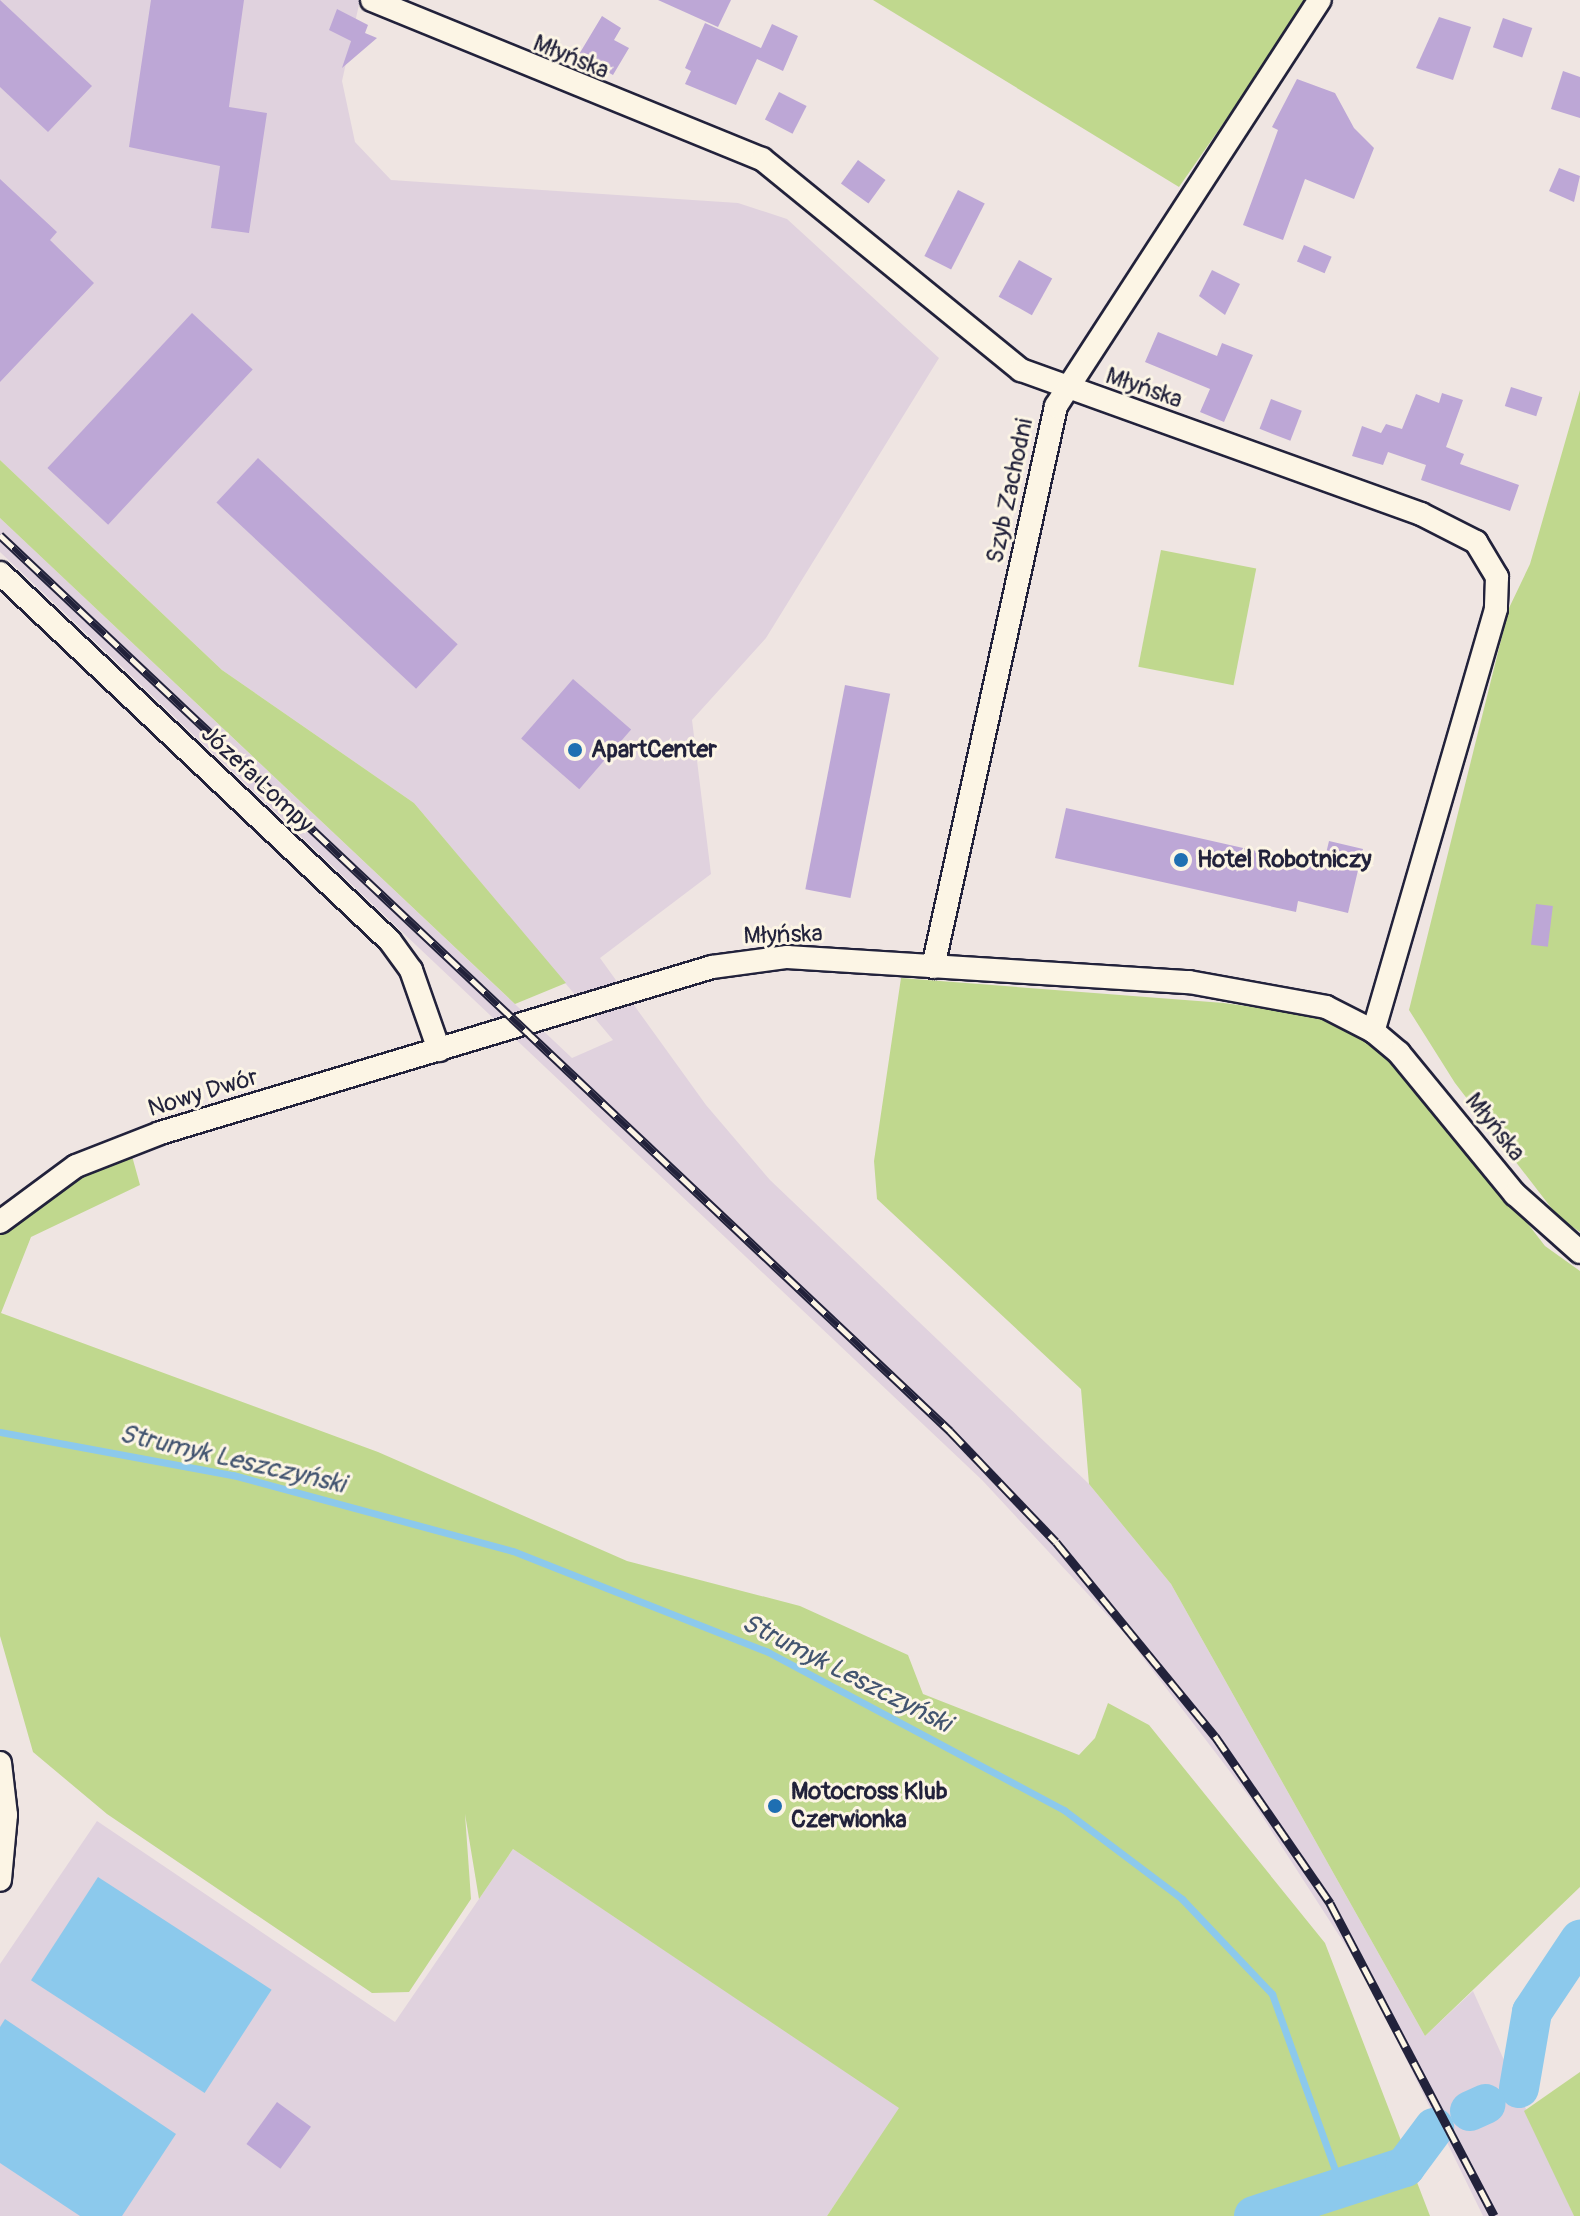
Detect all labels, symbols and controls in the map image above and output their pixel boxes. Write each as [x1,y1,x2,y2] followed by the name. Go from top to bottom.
[529,29,613,85] street label: Młyńska
[1102,361,1186,415] street label: Młyńska
[981,416,1039,566] street label: Szyb Zachodni
[195,720,319,838] street label: Józefa Lompy
[591,736,717,764] place label: ApartCenter
[566,741,584,759] marker: ApartCenter
[1197,846,1371,874] place label: Hotel Robotniczy
[1172,851,1190,869] marker: Hotel Robotniczy
[743,919,823,951] street label: Młyńska
[145,1063,261,1123] street label: Nowy Dwór
[1459,1087,1531,1167] street label: Młyńska
[116,1419,348,1501] water label: Strumyk Leszczyński
[736,1608,956,1740] water label: Strumyk Leszczyński
[791,1778,948,1834] place label: Motocross Klub Czerwionka
[766,1797,784,1815] marker: Motocross Klub Czerwionka

